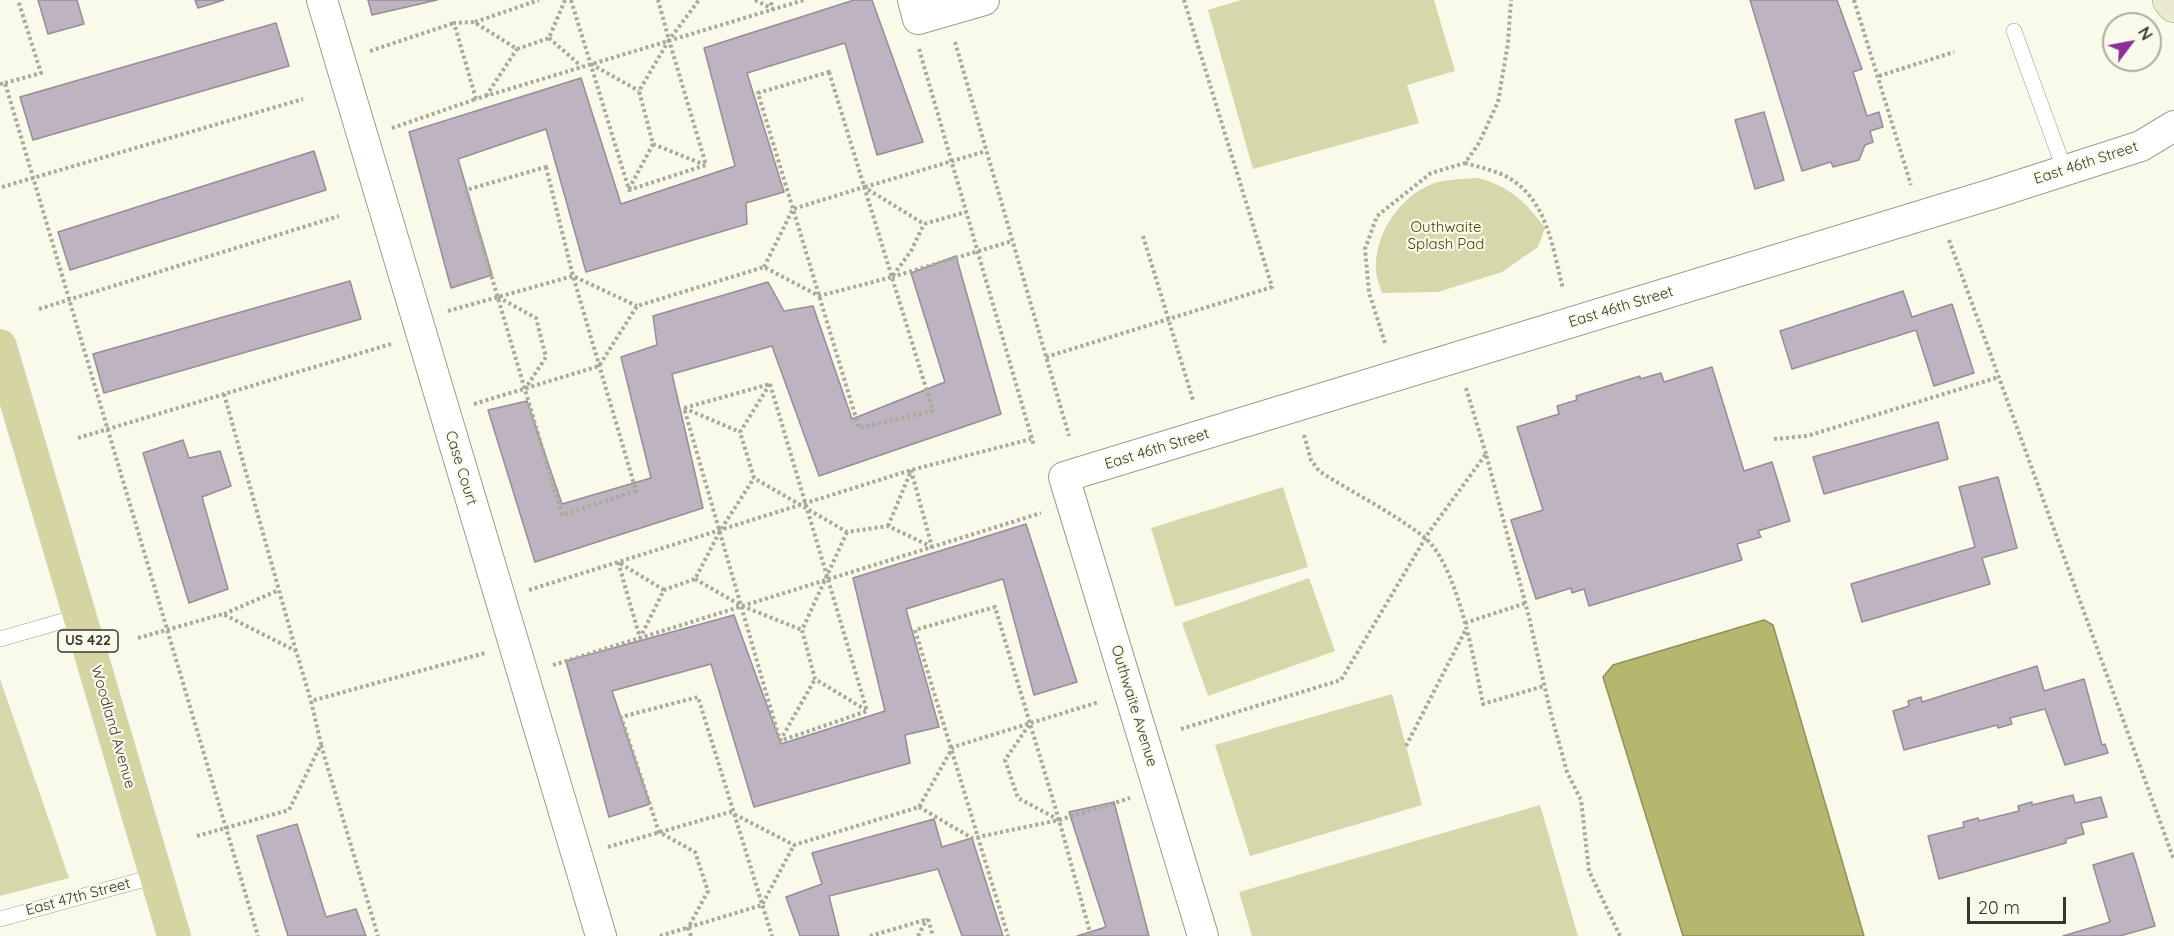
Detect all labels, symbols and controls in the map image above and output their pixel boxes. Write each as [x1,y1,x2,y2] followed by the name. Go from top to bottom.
[2102,12,2162,72] north arrow
[2134,23,2157,44] text: N
[2032,138,2140,188] street label: East 46th Street
[1408,218,1484,253] park label: Outhwaite Splash Pad
[1566,283,1676,331] street label: East 46th Street
[1102,425,1212,473] street label: East 46th Street
[441,429,481,507] street label: Case Court
[58,630,118,652] road number: US 422
[1107,643,1161,769] street label: Outhwaite Avenue
[87,663,139,791] street label: Woodland Avenue
[24,874,132,920] street label: East 47th Street
[1970,885,2069,923] scale bar
[1978,896,2020,919] text: 20 m

